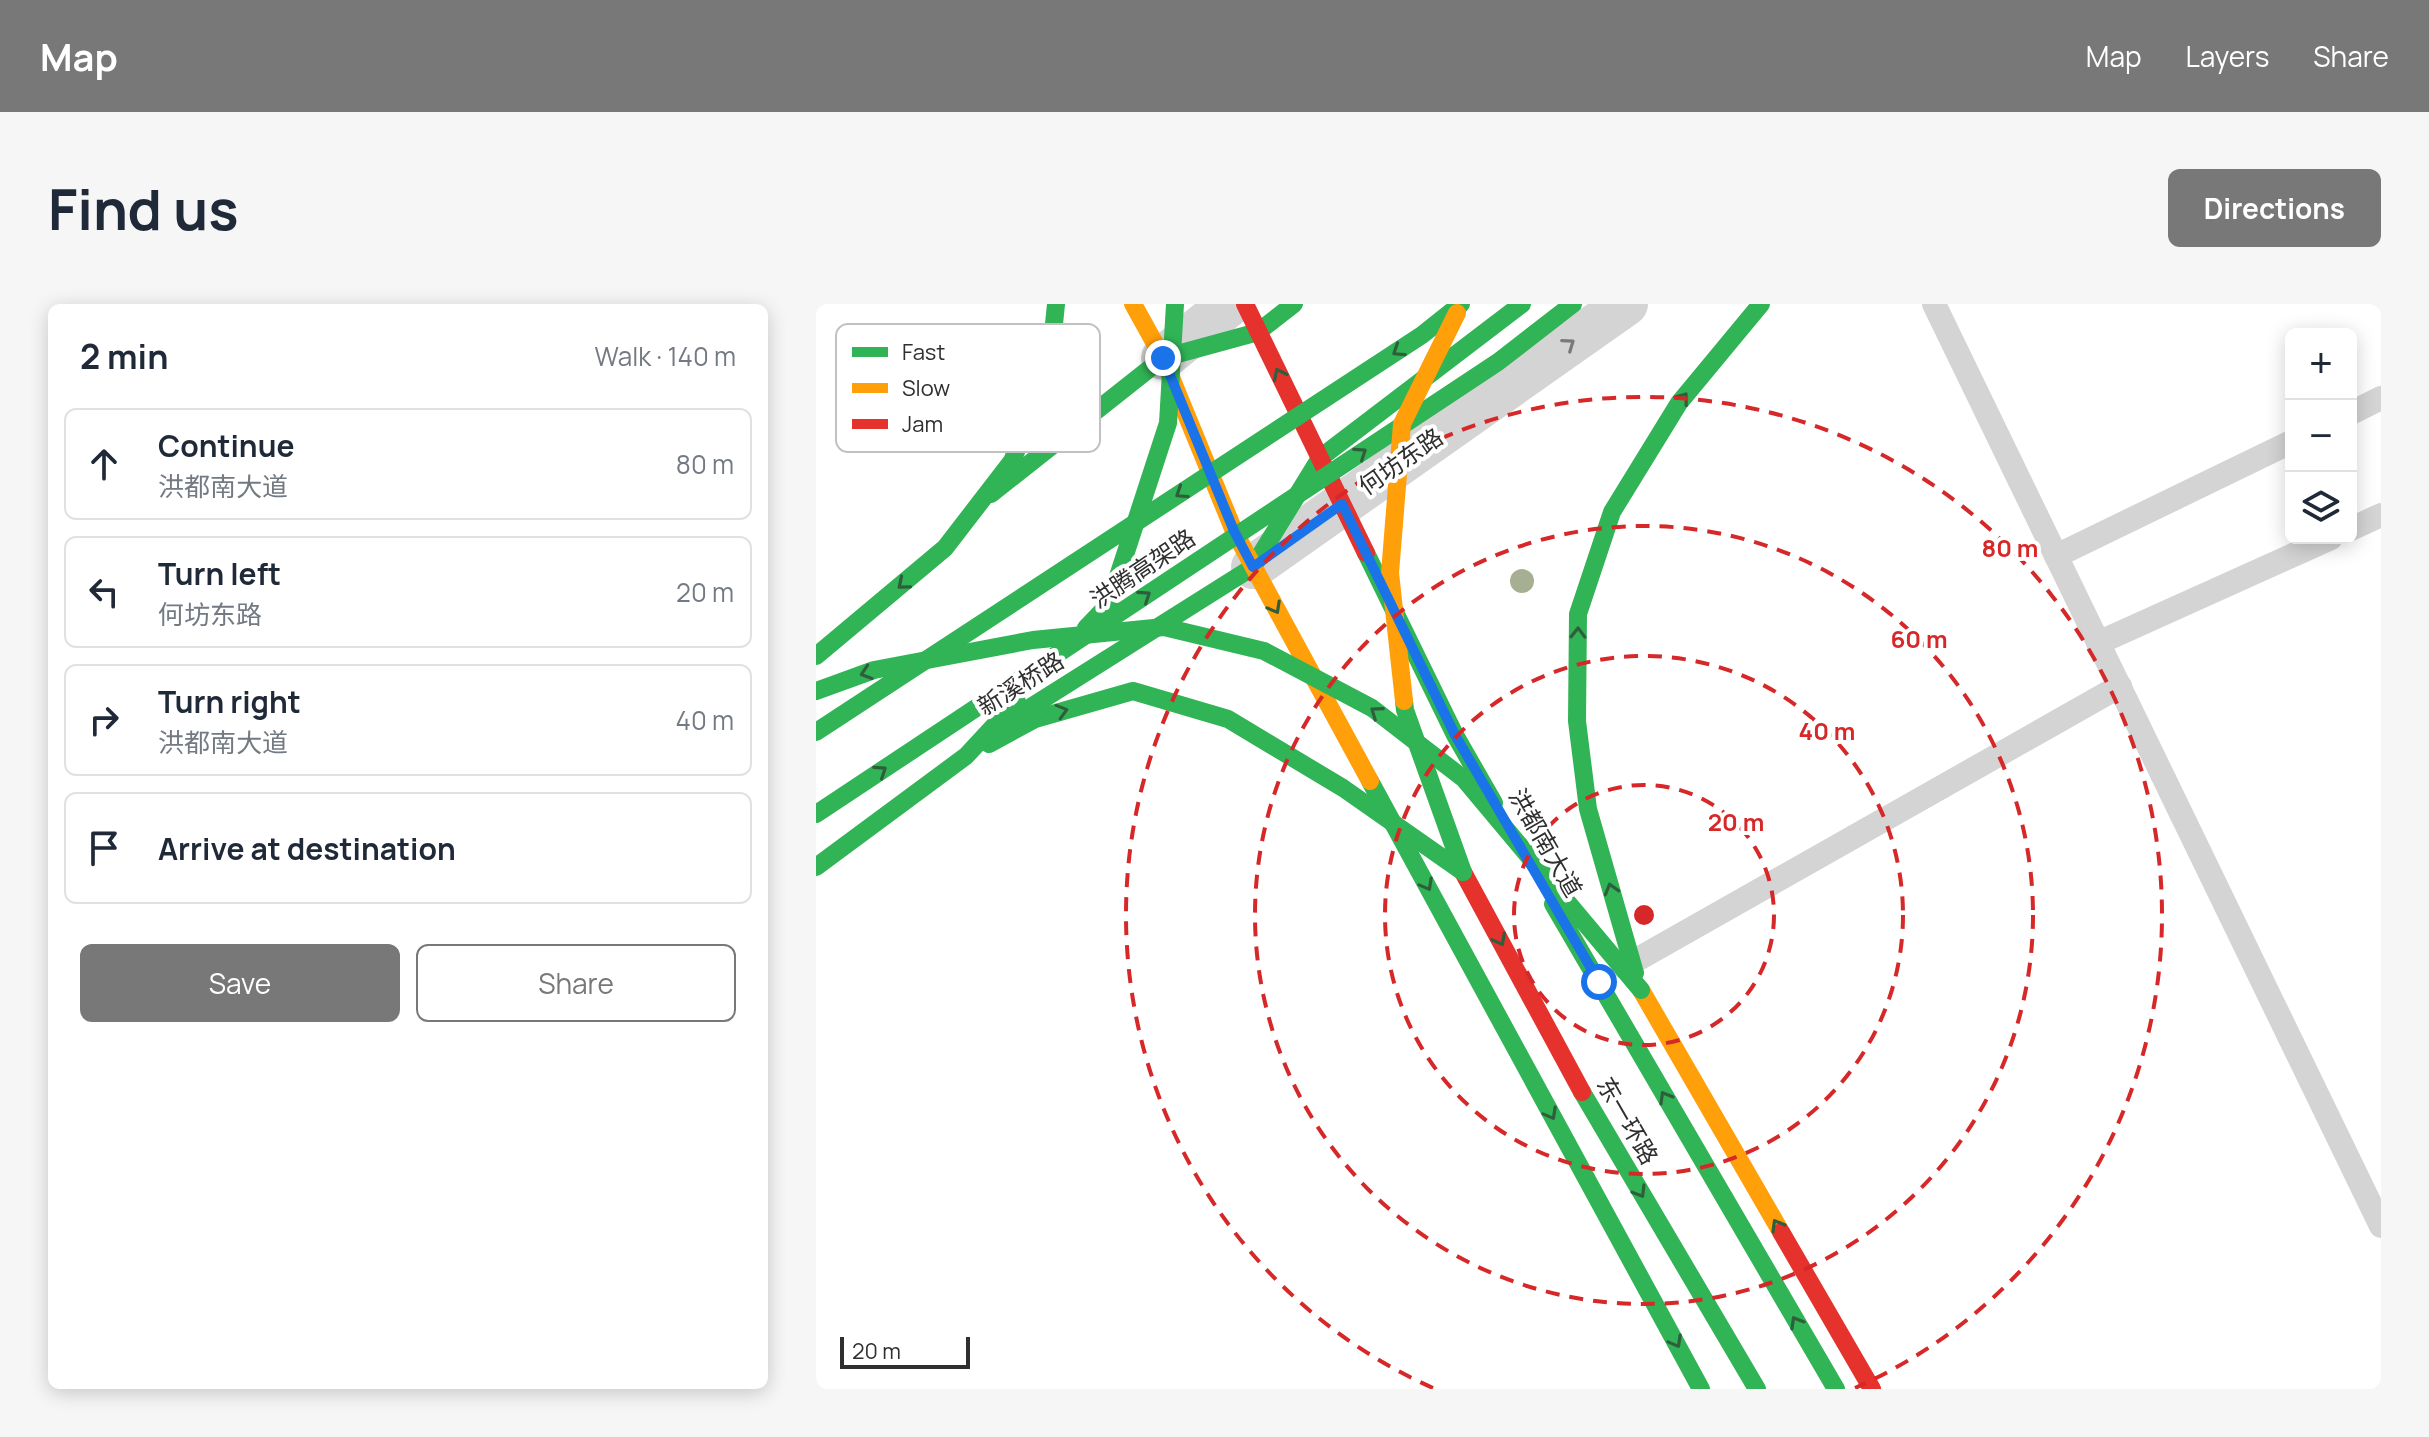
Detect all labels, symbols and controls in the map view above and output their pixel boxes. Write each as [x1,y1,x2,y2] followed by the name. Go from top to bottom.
[40,30,118,82] text: Map
[2086,37,2142,75] text: Map
[2186,37,2269,75] text: Layers
[2313,37,2389,75] text: Share
[2168,169,2381,247] button: Directions
[48,170,239,247] text: Find us
[836,324,1100,452] legend
[2285,328,2357,544] map controls
[2285,328,2357,400] button: +
[80,333,168,379] text: 2 min
[902,337,945,367] text: Fast
[595,338,736,374] text: Walk · 140 m
[1145,340,1181,376] route end
[1560,340,1574,354] one-way arrow
[1393,341,1407,356] one-way arrow
[1273,368,1289,383] one-way arrow
[902,373,950,403] text: Slow
[1674,393,1688,407] one-way arrow
[2285,400,2357,472] button: −
[902,409,943,439] text: Jam
[1351,420,1449,502] street label: 何坊东路
[158,425,294,466] text: Continue
[82,442,126,486] icon: ahead
[676,446,734,482] text: 80 m
[1353,448,1367,463] one-way arrow
[158,468,288,504] text: 洪都南大道
[2285,472,2357,544] button: layers
[1175,484,1190,499] one-way arrow
[1083,521,1201,615] street label: 洪腾高架路
[1982,531,2038,564] text: 80 m
[158,553,281,594] text: Turn left
[82,570,126,614] icon: left
[676,574,734,610] text: 20 m
[897,574,912,589] one-way arrow
[1136,591,1150,606] one-way arrow
[158,596,262,632] text: 何坊东路
[1266,600,1281,614] one-way arrow
[1890,622,1948,655] text: 60 m
[1569,626,1587,639] one-way arrow
[971,643,1070,722] street label: 新溪桥路
[860,664,874,680] one-way arrow
[158,681,301,722] text: Turn right
[82,698,126,742] icon: right
[676,702,734,738] text: 40 m
[1055,704,1068,721] one-way arrow
[1371,707,1385,722] one-way arrow
[1799,714,1855,747] text: 40 m
[158,724,288,760] text: 洪都南大道
[872,766,887,781] one-way arrow
[1502,782,1591,902] street label: 洪都南大道
[1708,805,1764,838] text: 20 m
[82,826,126,870] icon: arrive
[158,828,456,869] text: Arrive at destination
[1417,877,1432,892] one-way arrow
[1604,882,1620,896] one-way arrow
[1630,901,1658,929] centre of rings
[1490,932,1506,946] one-way arrow
[80,944,400,1022] button: Save
[416,944,736,1022] button: Share
[1581,964,1617,1000] route start
[1590,1070,1667,1170] street label: 东一环路
[1660,1091,1675,1106] one-way arrow
[1541,1105,1557,1119] one-way arrow
[1630,1183,1646,1198] one-way arrow
[1771,1219,1786,1234] one-way arrow
[1790,1316,1806,1330] one-way arrow
[840,1333,970,1369] scale bar
[1666,1334,1681,1348] one-way arrow
[852,1336,901,1366] text: 20 m

